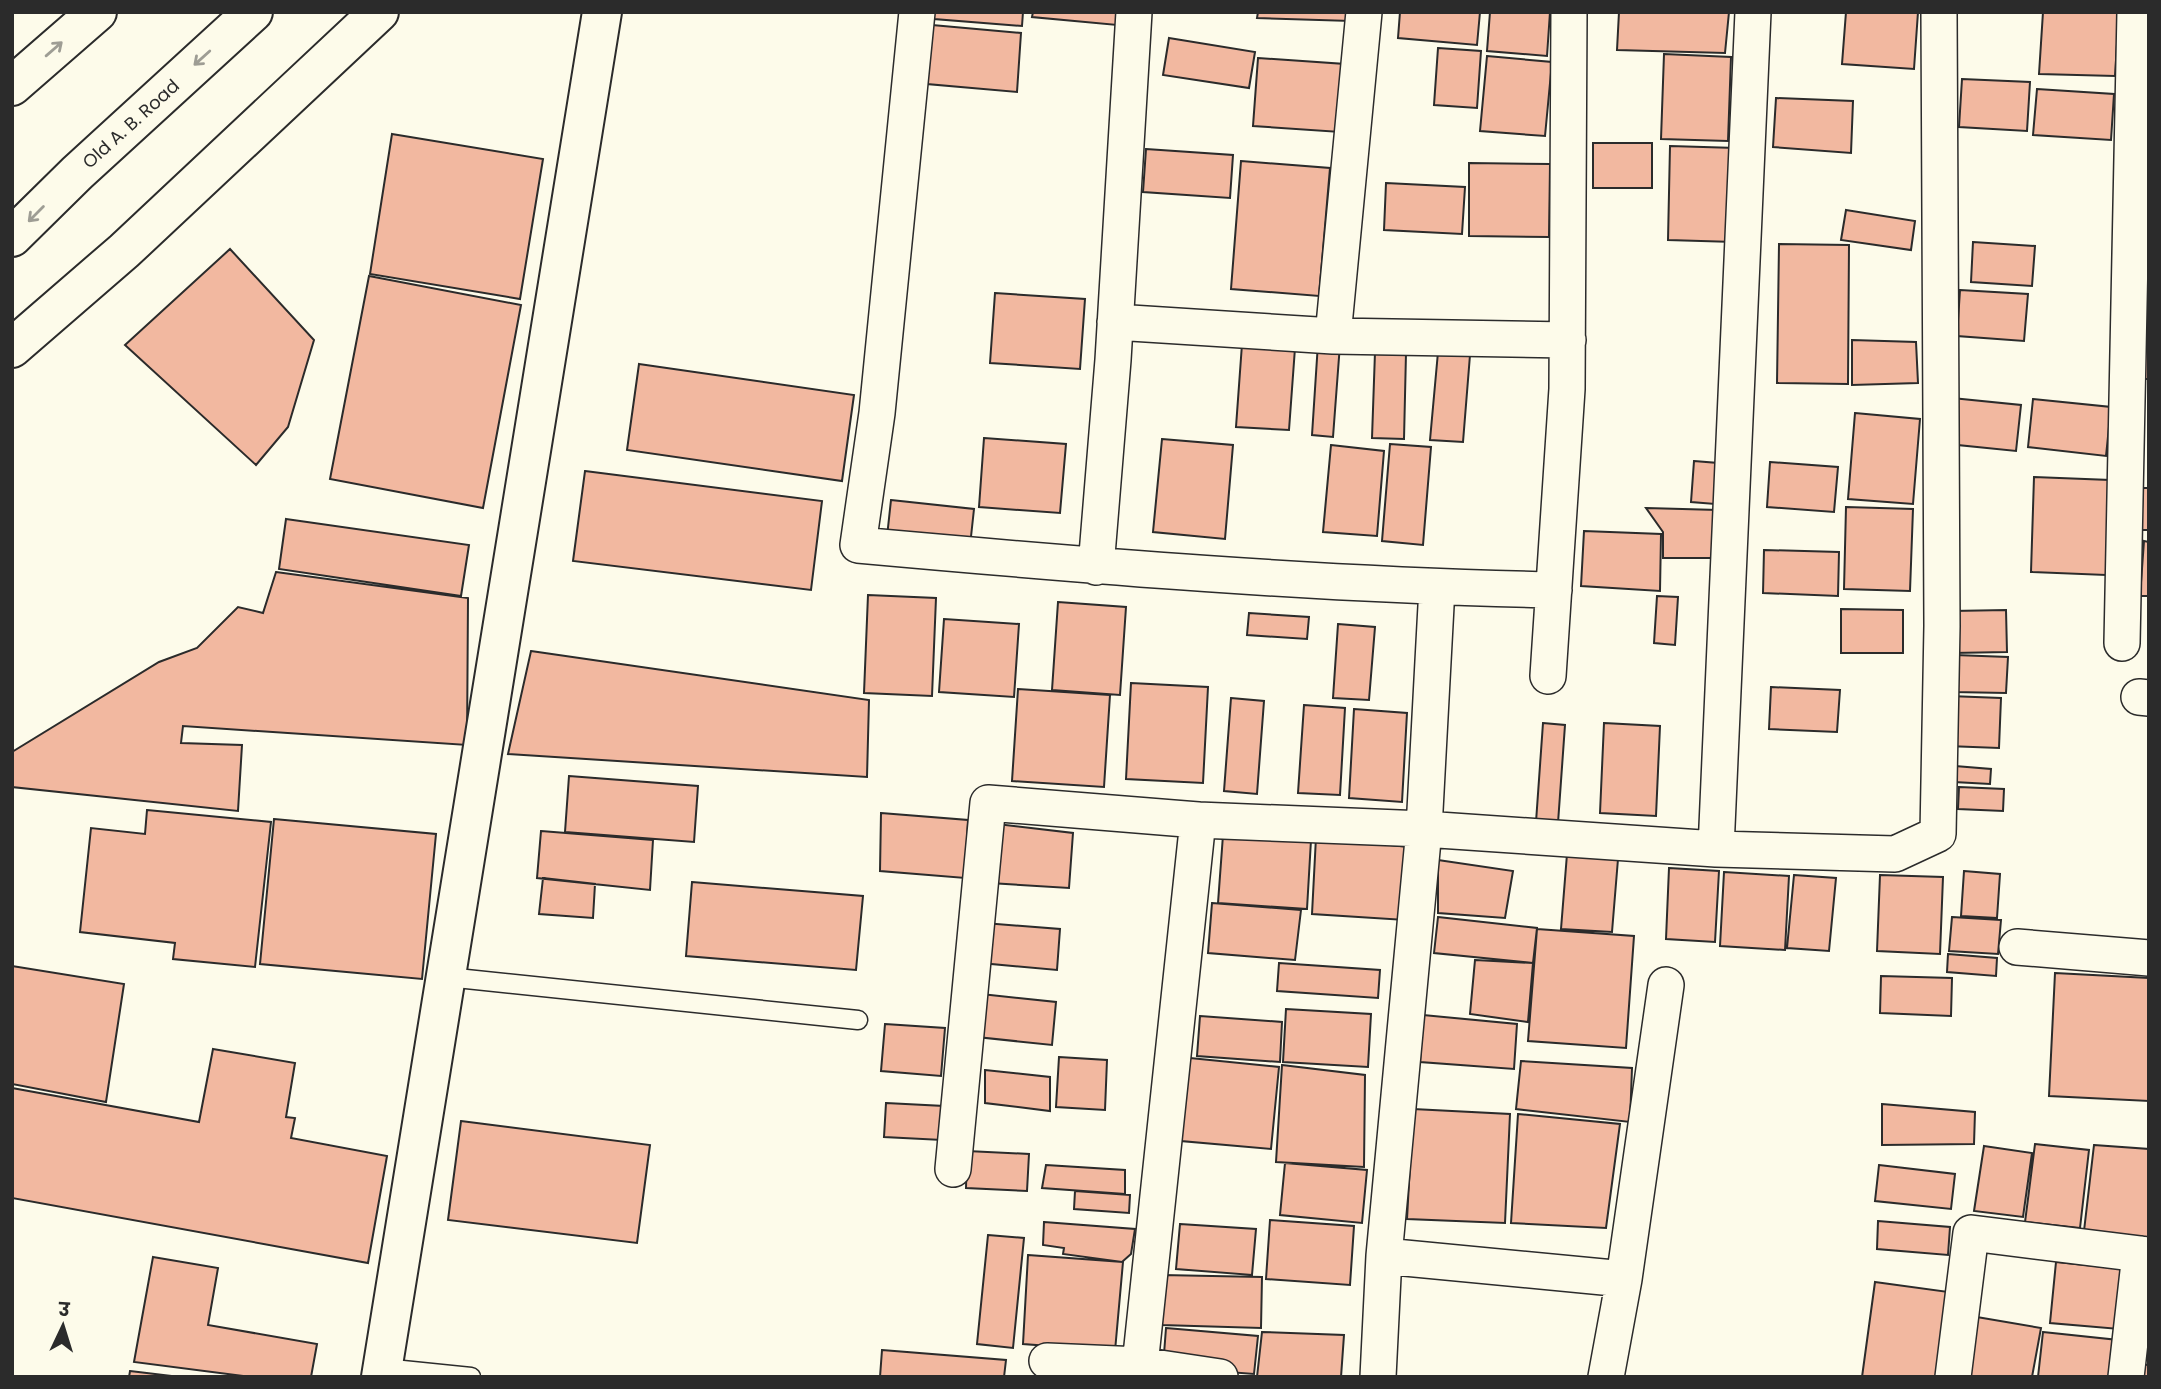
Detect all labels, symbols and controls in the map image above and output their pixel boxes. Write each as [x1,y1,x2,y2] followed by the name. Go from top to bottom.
[45,41,63,57] one-way arrow
[194,50,211,67] one-way arrow
[77,73,185,174] street label: Old A. B. Road
[28,205,45,222] one-way arrow
[28,1291,98,1361] north arrow
[57,1296,72,1323] text: उ

